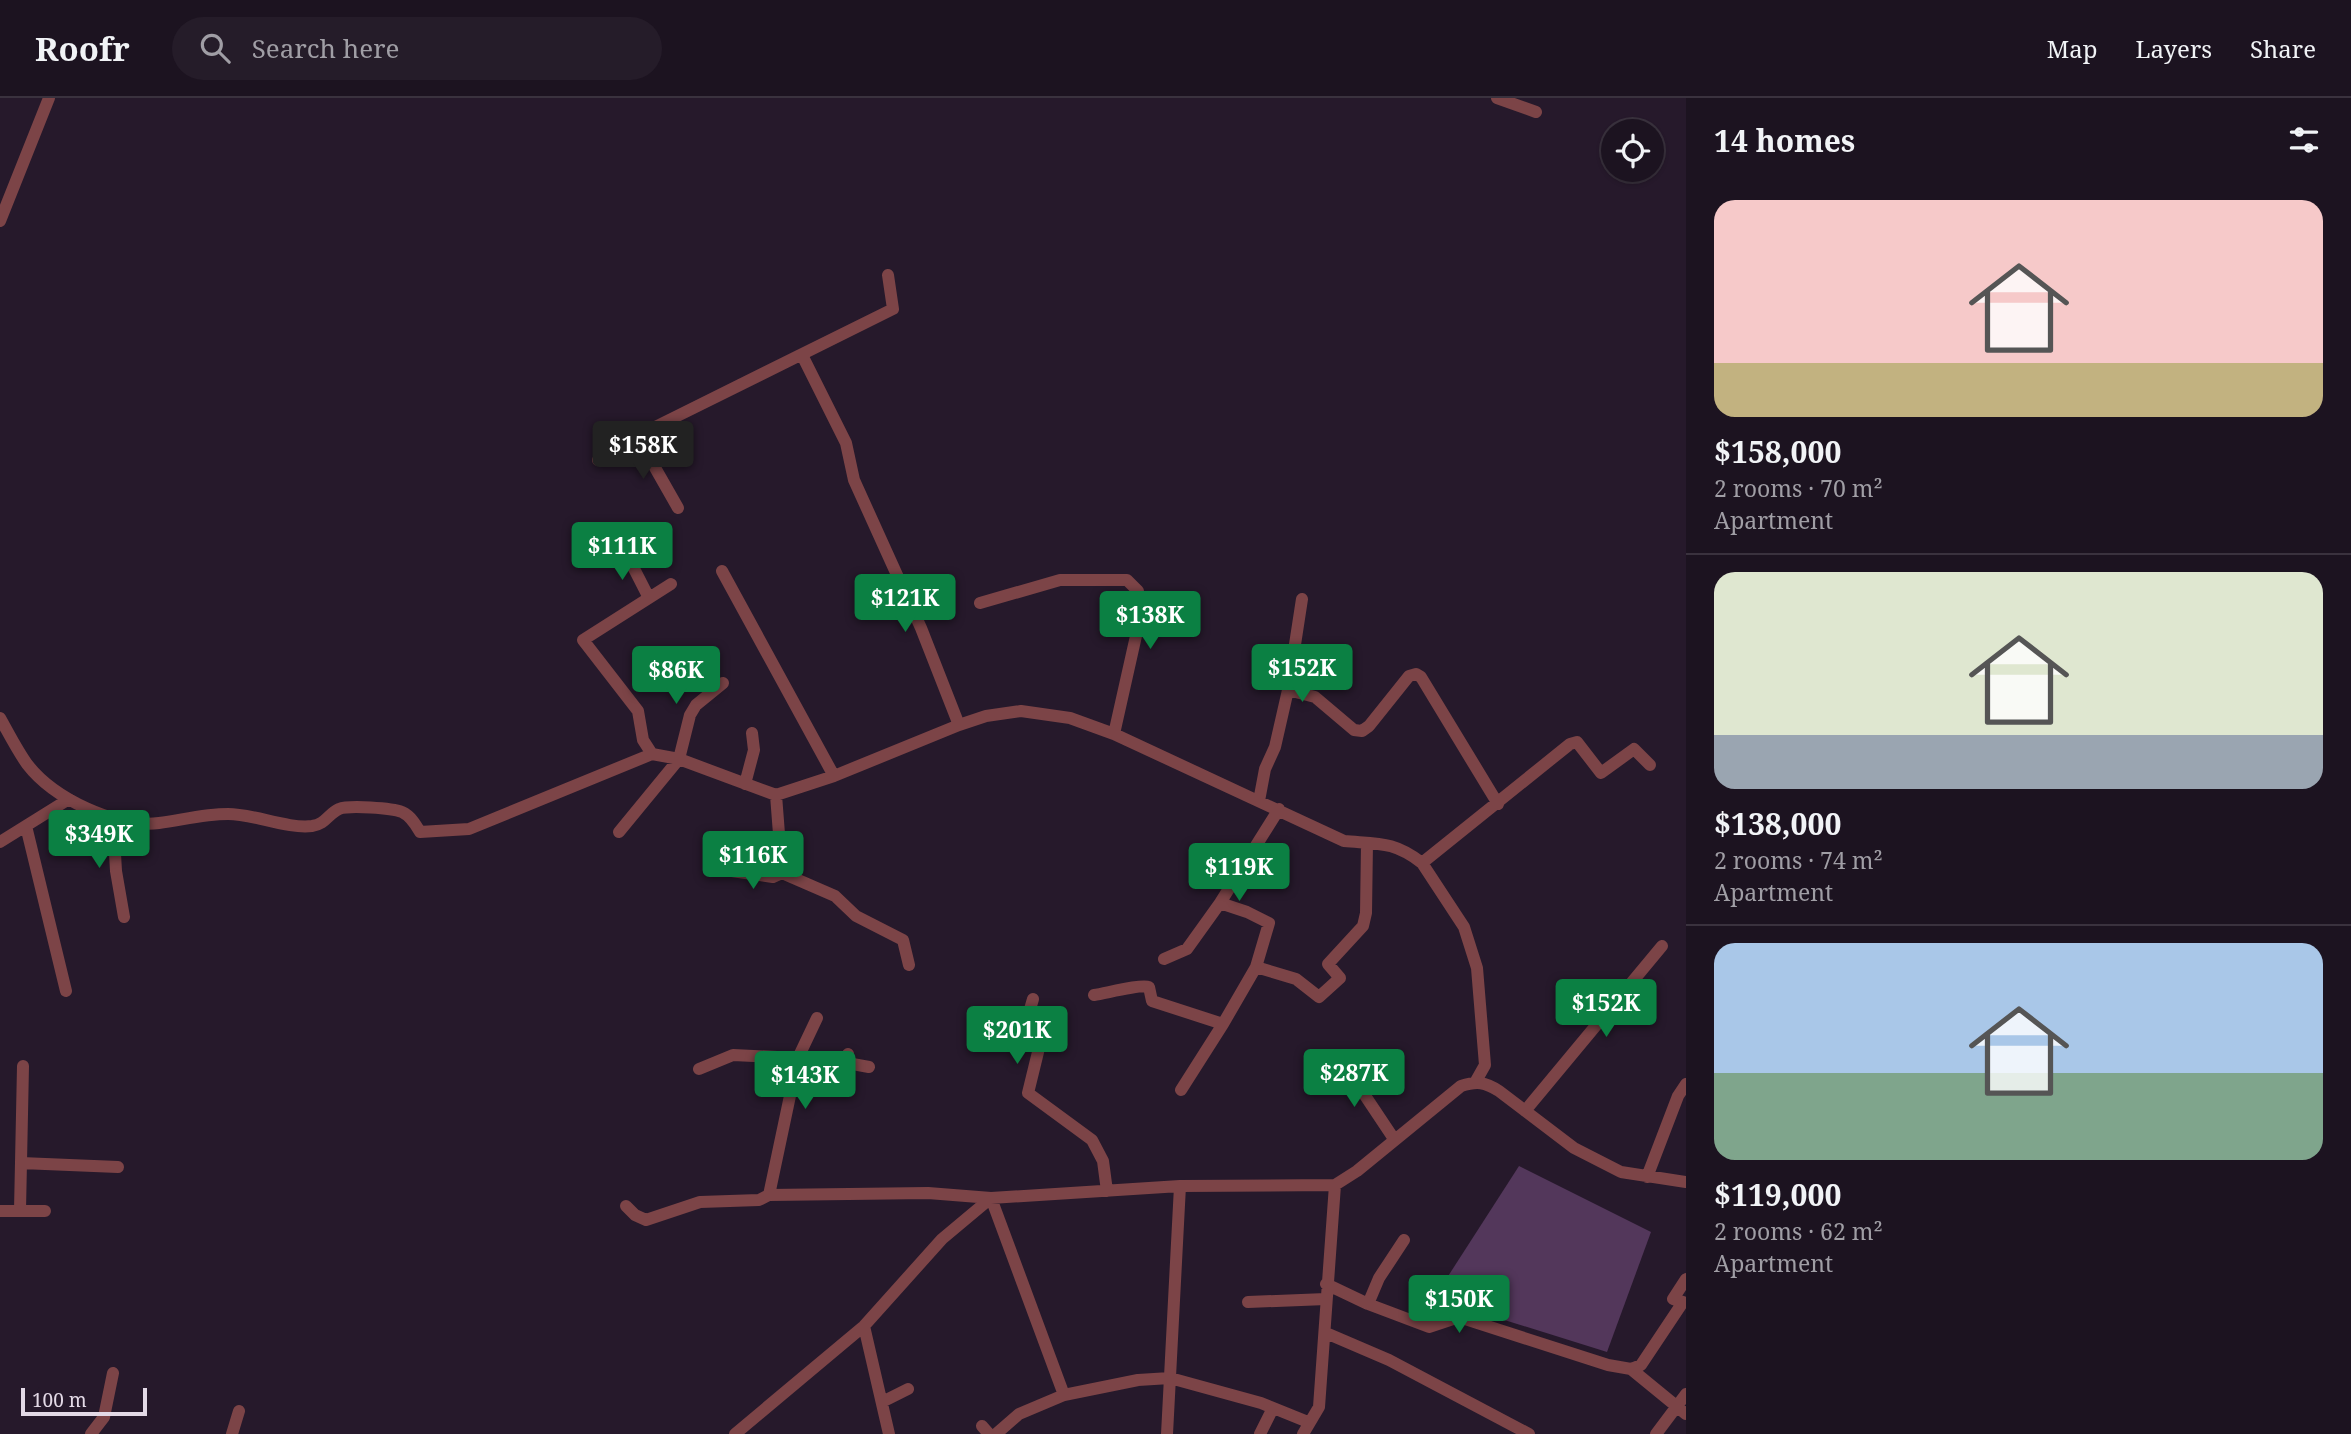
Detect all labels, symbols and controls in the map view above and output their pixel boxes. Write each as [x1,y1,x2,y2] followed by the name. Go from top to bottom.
[172,17,662,80] search box
[35,26,130,71] text: Roofr
[196,29,234,67] icon: search
[252,30,399,66] text: Search here
[2047,32,2098,65] text: Map
[2136,32,2212,65] text: Layers
[2250,32,2316,65] text: Share
[1601,119,1664,182] map controls
[1601,119,1664,182] button: locate
[1714,120,1855,161] text: 14 homes
[2285,121,2323,159] icon: filters
[1956,245,2082,371] icon: home
[594,422,692,481] pin: $158K
[609,428,677,460] text: $158K
[1714,431,1841,472] text: $158,000
[1714,472,1883,504] text: 2 rooms · 70 m²
[1714,504,1833,536] text: Apartment
[573,522,671,582] pin: $111K
[588,529,656,561] text: $111K
[856,574,954,634] pin: $121K
[871,581,939,613] text: $121K
[1101,592,1199,651] pin: $138K
[1116,598,1184,630] text: $138K
[1956,617,2082,743] icon: home
[1253,644,1351,704] pin: $152K
[635,646,717,706] pin: $86K
[1268,651,1336,683] text: $152K
[648,653,704,685] text: $86K
[1714,803,1841,844] text: $138,000
[50,810,148,870] pin: $349K
[65,817,133,849] text: $349K
[704,832,802,891] pin: $116K
[719,838,787,870] text: $116K
[1190,844,1288,903] pin: $119K
[1714,844,1883,876] text: 2 rooms · 74 m²
[1205,850,1273,882] text: $119K
[1714,876,1833,908] text: Apartment
[1557,979,1655,1039] pin: $152K
[1572,986,1640,1018] text: $152K
[1956,988,2082,1114] icon: home
[968,1006,1066,1066] pin: $201K
[983,1013,1051,1045] text: $201K
[1305,1049,1403,1109] pin: $287K
[756,1052,854,1111] pin: $143K
[1320,1056,1388,1088] text: $287K
[771,1058,839,1090] text: $143K
[1714,1174,1841,1215] text: $119,000
[1714,1215,1883,1247] text: 2 rooms · 62 m²
[1714,1247,1833,1279] text: Apartment
[1410,1276,1508,1335] pin: $150K
[1425,1282,1493,1314] text: $150K
[21,1385,147,1417] scale bar
[32,1387,87,1413] text: 100 m

